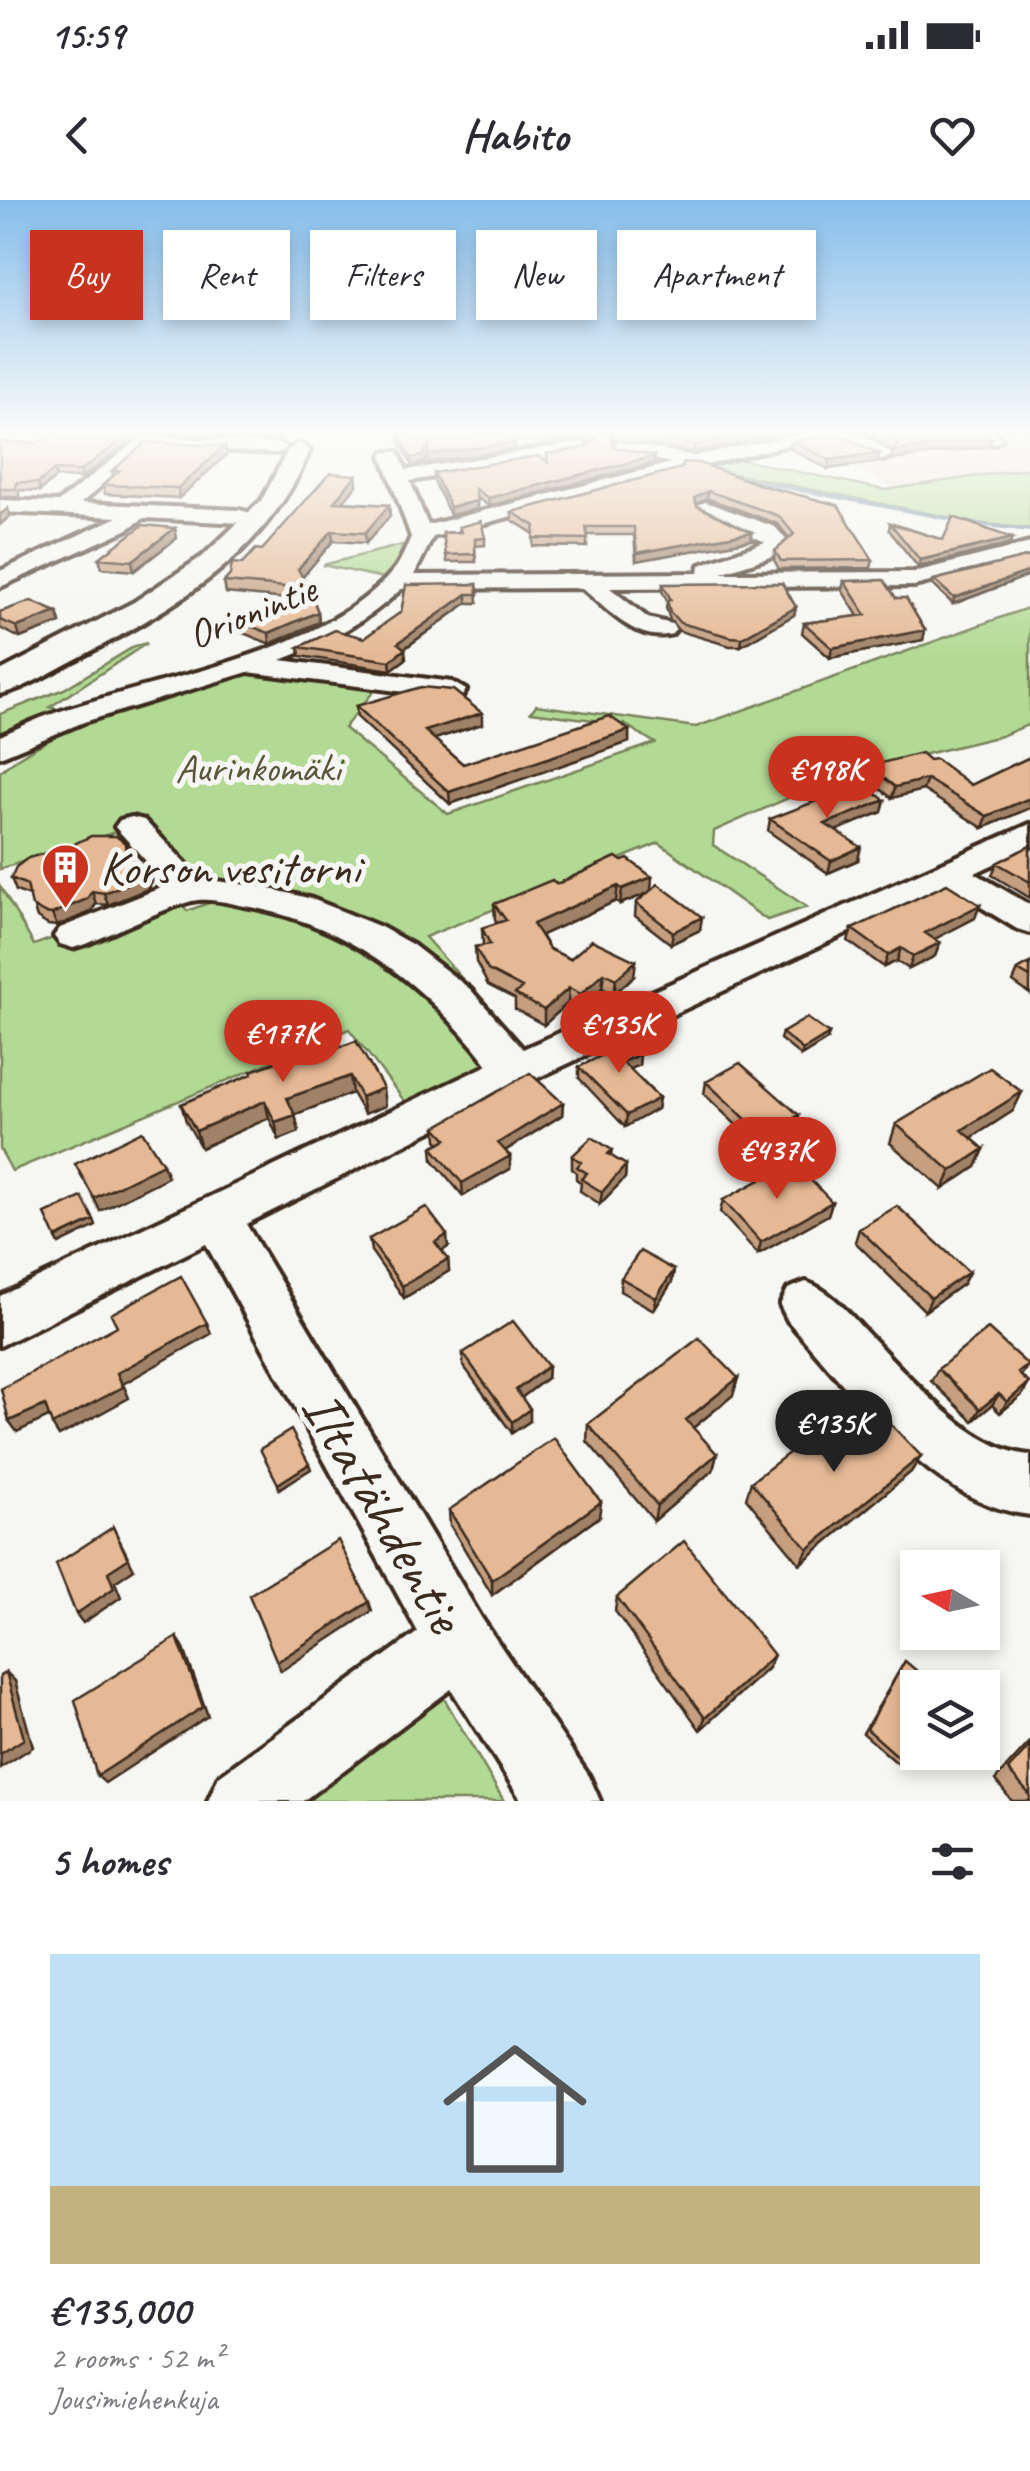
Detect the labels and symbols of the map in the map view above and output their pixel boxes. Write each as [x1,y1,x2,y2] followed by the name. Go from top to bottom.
[181,563,326,660] street label: Orionintie
[757,736,897,821] pin: €198K
[175,743,345,793] park label: Aurinkomäki
[100,838,366,898] place label: Korson vesitorni
[39,842,91,910] building icon: Korson vesitorni
[549,991,689,1076] pin: €135K
[213,1000,353,1085] pin: €177K
[707,1117,847,1202] pin: €437K
[286,1377,484,1648] street label: Iltatähdentie
[764,1390,904,1475] pin: €135K
[900,1550,1000,1650] north arrow

